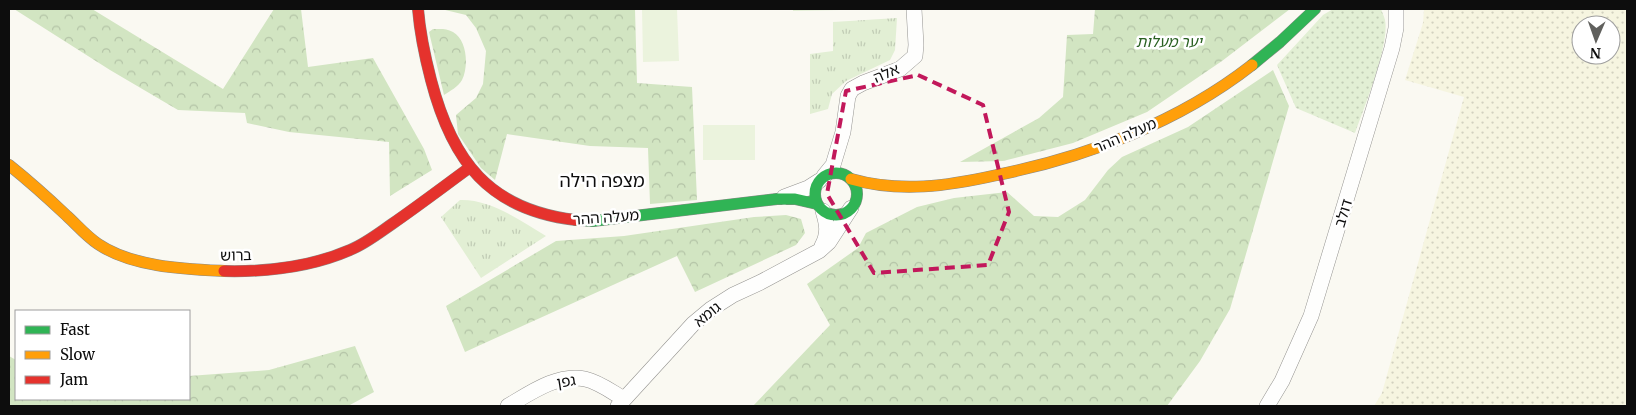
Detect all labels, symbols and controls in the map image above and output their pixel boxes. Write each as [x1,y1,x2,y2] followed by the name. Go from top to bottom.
[1571,15,1621,65] north arrow
[1136,32,1204,51] park label: יער מעלות
[1590,44,1601,62] text: N
[870,59,902,87] street label: אלה
[1091,113,1159,157] street label: מעלה ההר
[559,169,645,192] district label: מצפה הילה
[1330,197,1356,229] street label: דולב
[572,205,640,229] street label: מעלה ההר
[220,245,252,265] street label: ברוש
[690,297,725,331] street label: גומא
[15,310,190,400] legend
[60,320,90,339] text: Fast
[60,345,95,364] text: Slow
[59,370,88,389] text: Jam
[555,370,577,392] street label: גפן

